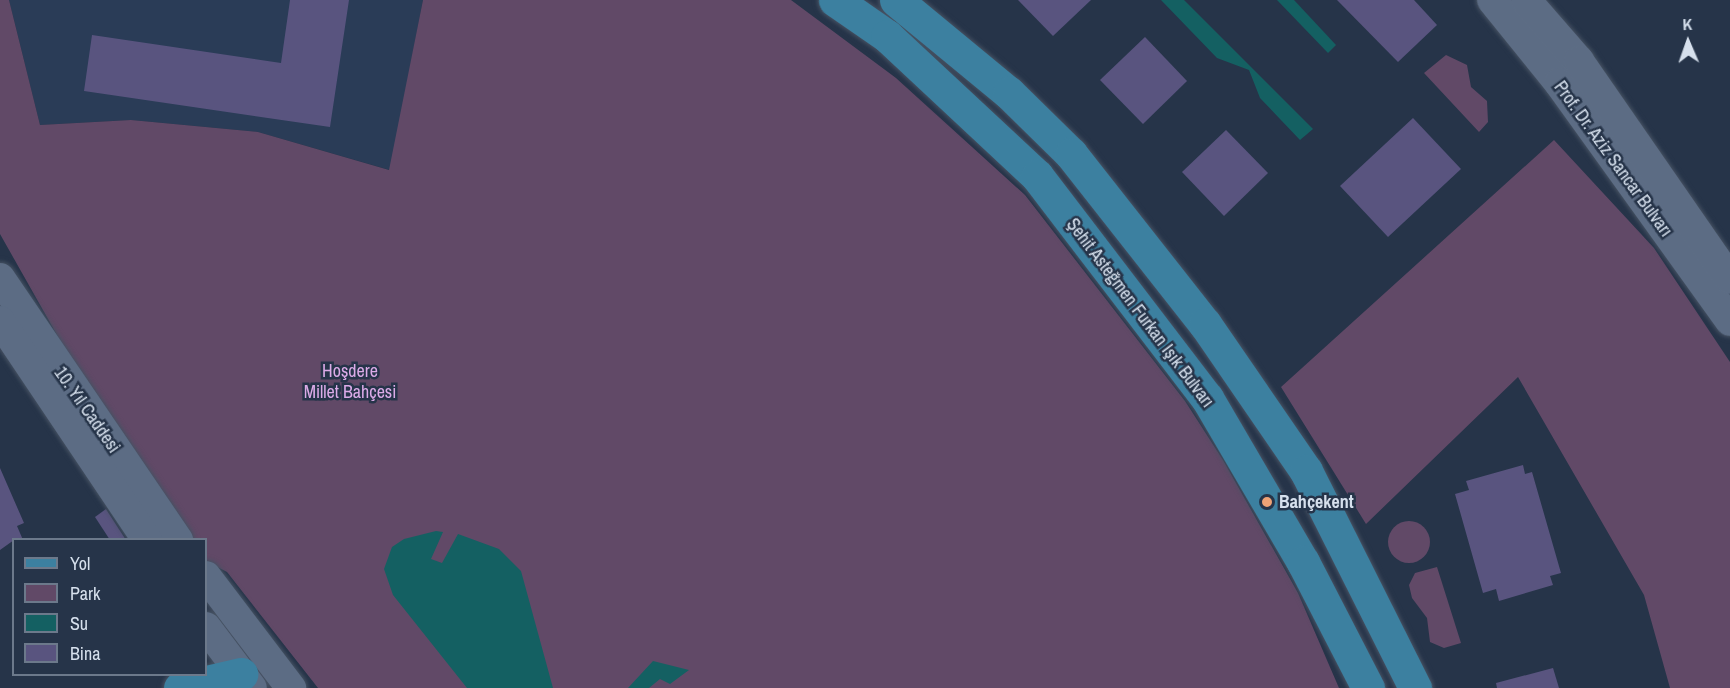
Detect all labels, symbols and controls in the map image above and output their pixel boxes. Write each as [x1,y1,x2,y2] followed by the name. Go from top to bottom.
[1658,12,1718,72] north arrow
[1682,13,1692,35] text: K
[1549,77,1677,241] street label: Prof. Dr. Aziz Sancar Bulvarı
[1062,214,1218,412] street label: Şehit Asteğmen Furkan Işık Bulvarı
[304,361,396,404] park label: Hoşdere Millet Bahçesi
[49,363,125,457] street label: 10. Yıl Caddesi
[1279,491,1354,513] place label: Bahçekent
[1260,495,1274,509] marker: Bahçekent
[12,538,207,676] legend
[70,551,90,576] text: Yol
[70,581,100,606] text: Park
[70,611,88,636] text: Su
[70,641,100,666] text: Bina

